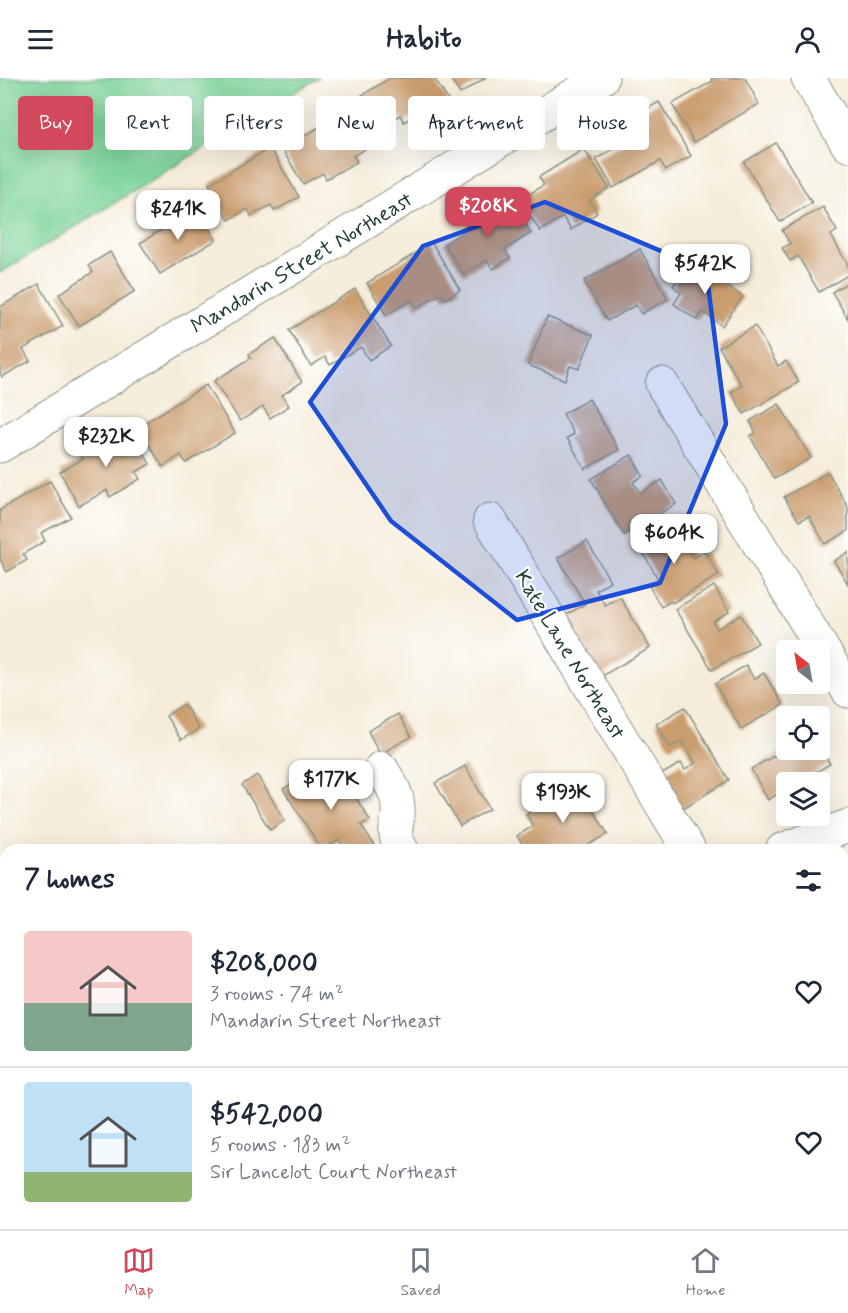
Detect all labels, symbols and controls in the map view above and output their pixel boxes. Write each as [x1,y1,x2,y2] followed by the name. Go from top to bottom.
[386,22,462,57] text: Habito
[24,23,57,56] icon: menu
[791,23,824,56] icon: person
[18,96,93,150] chip: Buy
[105,96,192,150] chip: Rent
[204,96,304,150] chip: Filters
[316,96,396,150] chip: New
[408,96,545,150] chip: Apartment
[557,96,649,150] chip: House
[186,186,418,341] street label: Mandarin Street Northeast
[446,187,530,238] pin: $208K
[136,190,220,241] pin: $241K
[459,193,517,220] text: $208K
[150,196,206,223] text: $241K
[663,244,747,295] pin: $542K
[674,250,736,277] text: $542K
[64,417,148,468] pin: $232K
[78,423,134,450] text: $232K
[632,514,716,565] pin: $604K
[644,520,704,547] text: $604K
[508,565,631,745] street label: Kate Lane Northeast
[776,640,830,694] north arrow
[776,640,830,826] map controls
[776,706,830,760] button: locate
[289,760,373,811] pin: $177K
[303,766,359,793] text: $177K
[776,772,830,826] button: layers
[521,773,605,824] pin: $193K
[536,779,590,806] text: $193K
[24,863,115,897] text: 7 homes
[792,864,825,897] icon: filters
[210,947,318,981] text: $208,000
[72,955,144,1027] icon: home
[792,975,825,1008] icon: heart
[210,981,344,1008] text: 3 rooms · 74 m²
[210,1008,441,1035] text: Mandarin Street Northeast
[210,1098,323,1132] text: $542,000
[72,1106,144,1178] icon: home
[792,1126,825,1159] icon: heart
[210,1132,350,1159] text: 5 rooms · 183 m²
[210,1159,457,1186] text: Sir Lancelot Court Northeast
[122,1244,155,1301] tab: Map
[400,1244,441,1301] tab: Saved
[686,1244,726,1301] tab: Home

